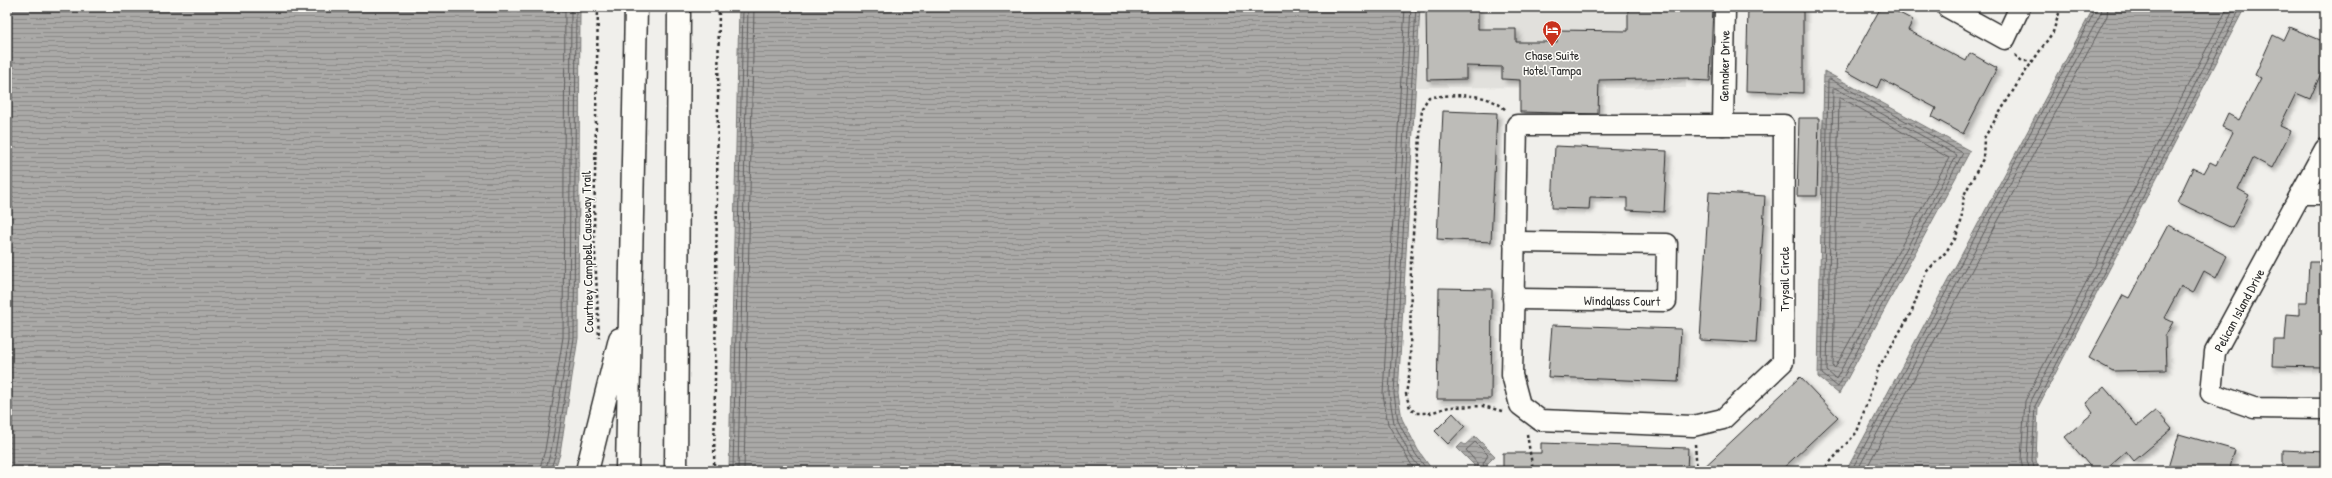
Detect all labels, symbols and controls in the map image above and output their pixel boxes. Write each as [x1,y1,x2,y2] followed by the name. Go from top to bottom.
[1541,19,1563,47] hotel icon: Chase Suite Hotel Tampa
[1714,30,1734,102] street label: Gennaker Drive
[1523,46,1581,79] place label: Chase Suite Hotel Tampa
[577,170,597,333] street label: Courtney Campbell Causeway Trail
[1775,247,1793,311] street label: Trysail Circle
[2209,265,2269,355] street label: Pelican Island Drive
[1584,291,1661,310] street label: Windglass Court

